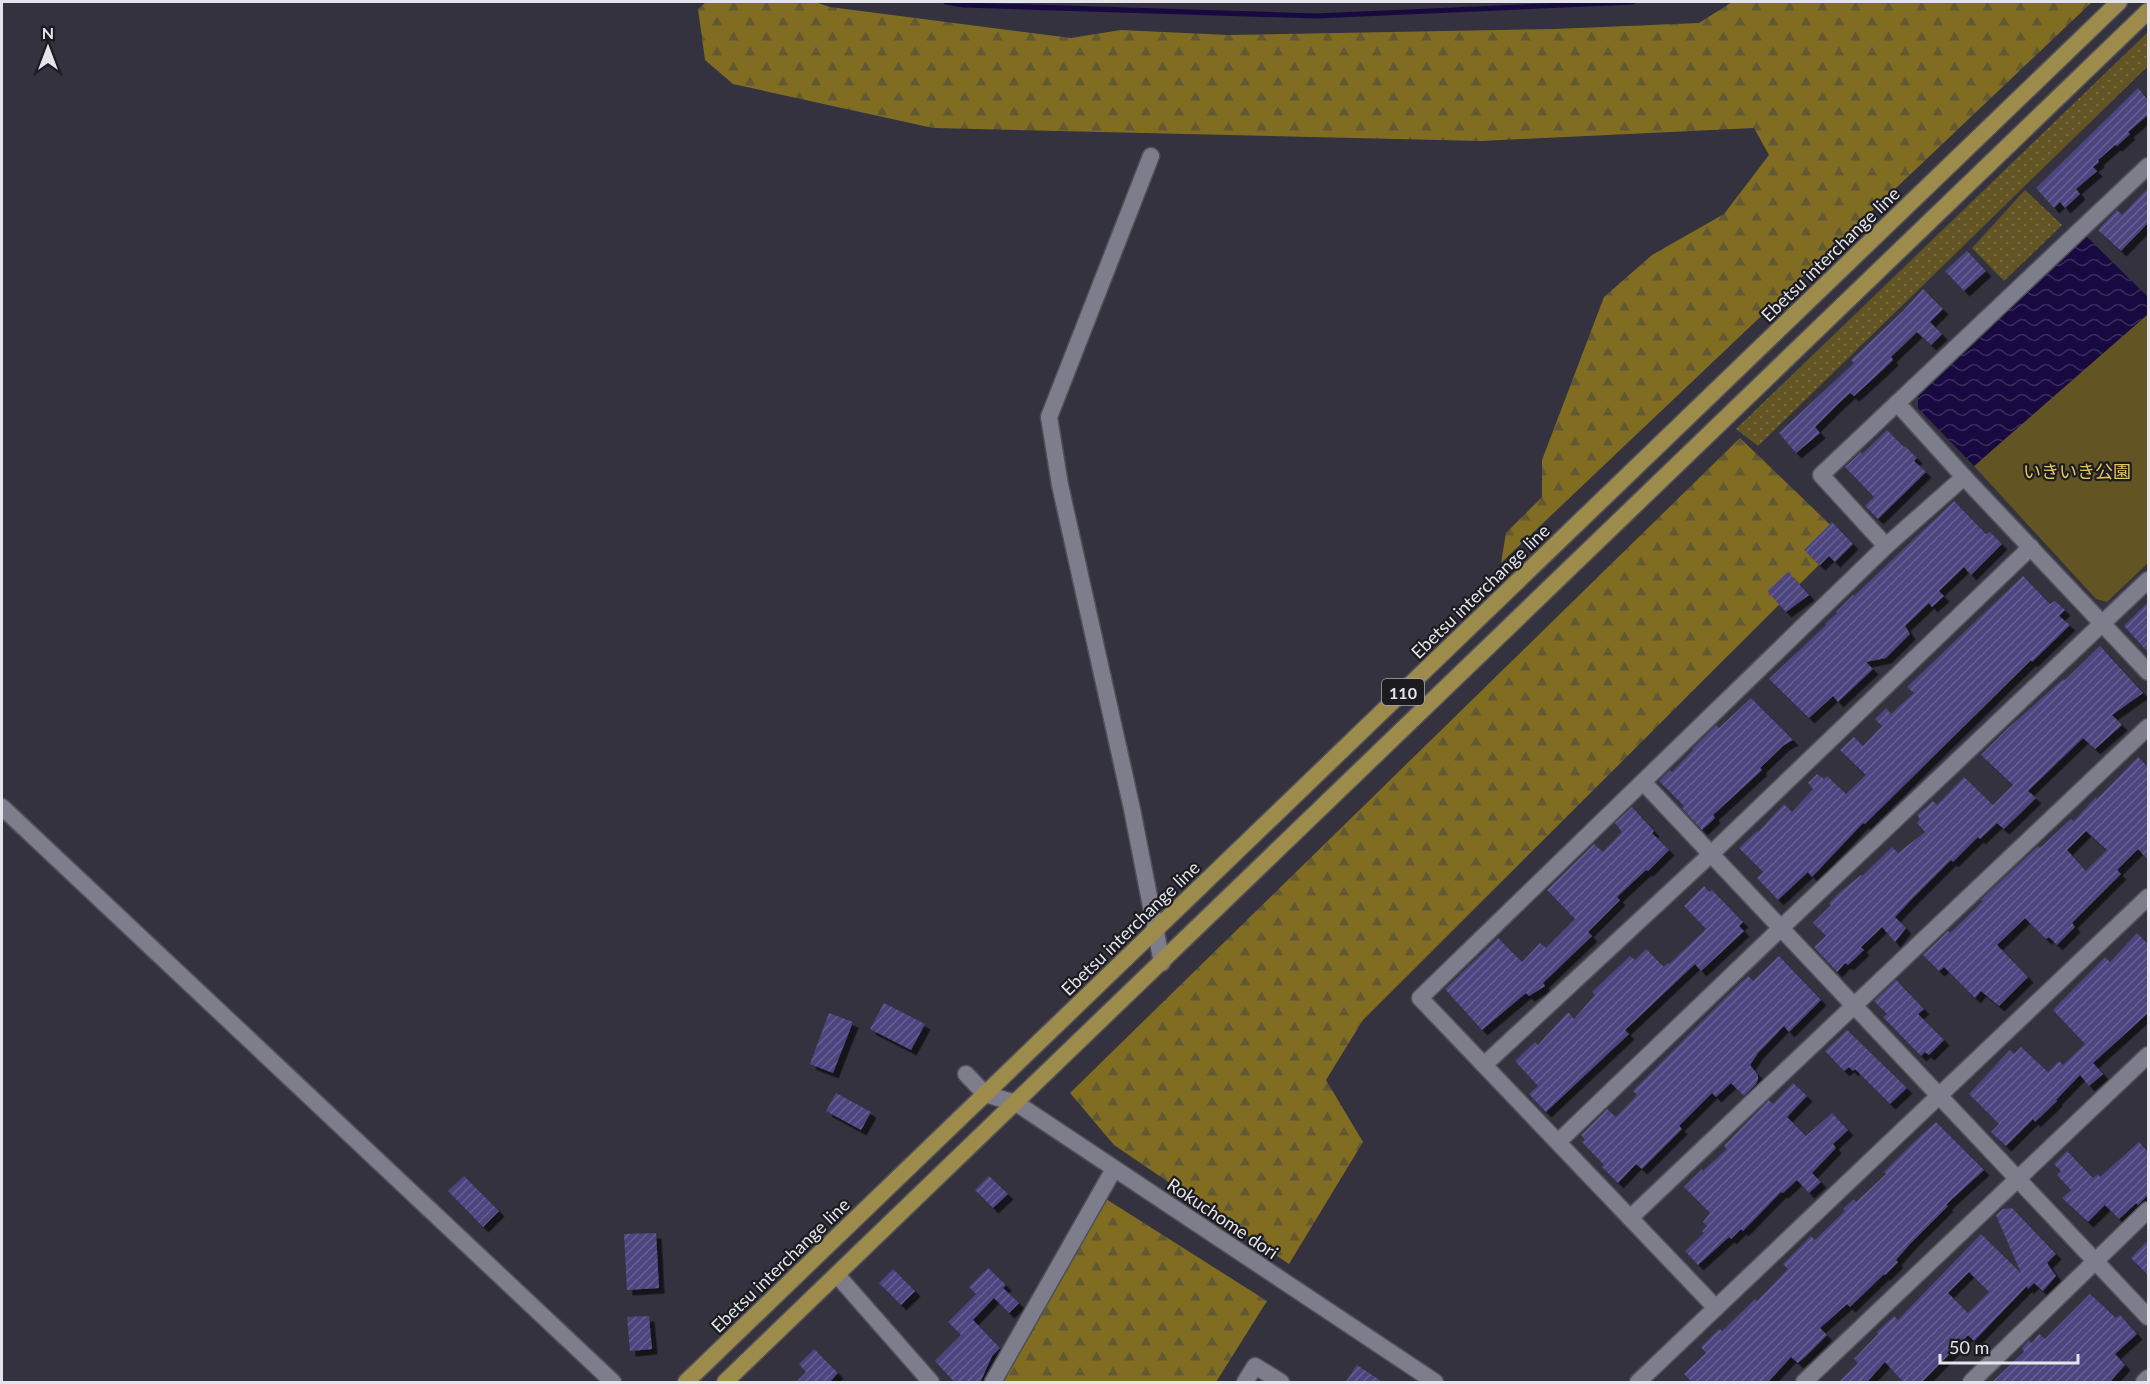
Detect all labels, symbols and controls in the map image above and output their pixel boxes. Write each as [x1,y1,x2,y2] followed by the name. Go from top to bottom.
[18,18,78,78] north arrow
[42,23,54,42] text: N
[1756,182,1904,326] street label: Ebetsu interchange line
[2023,460,2131,482] park label: いきいき公園
[1406,519,1554,663] street label: Ebetsu interchange line
[1382,679,1424,705] road number: 110
[1056,856,1204,1000] street label: Ebetsu interchange line
[1163,1173,1283,1263] street label: Rokuchome dori
[706,1193,854,1337] street label: Ebetsu interchange line
[1940,1327,2078,1365] scale bar
[1949,1336,1989,1358] text: 50 m

